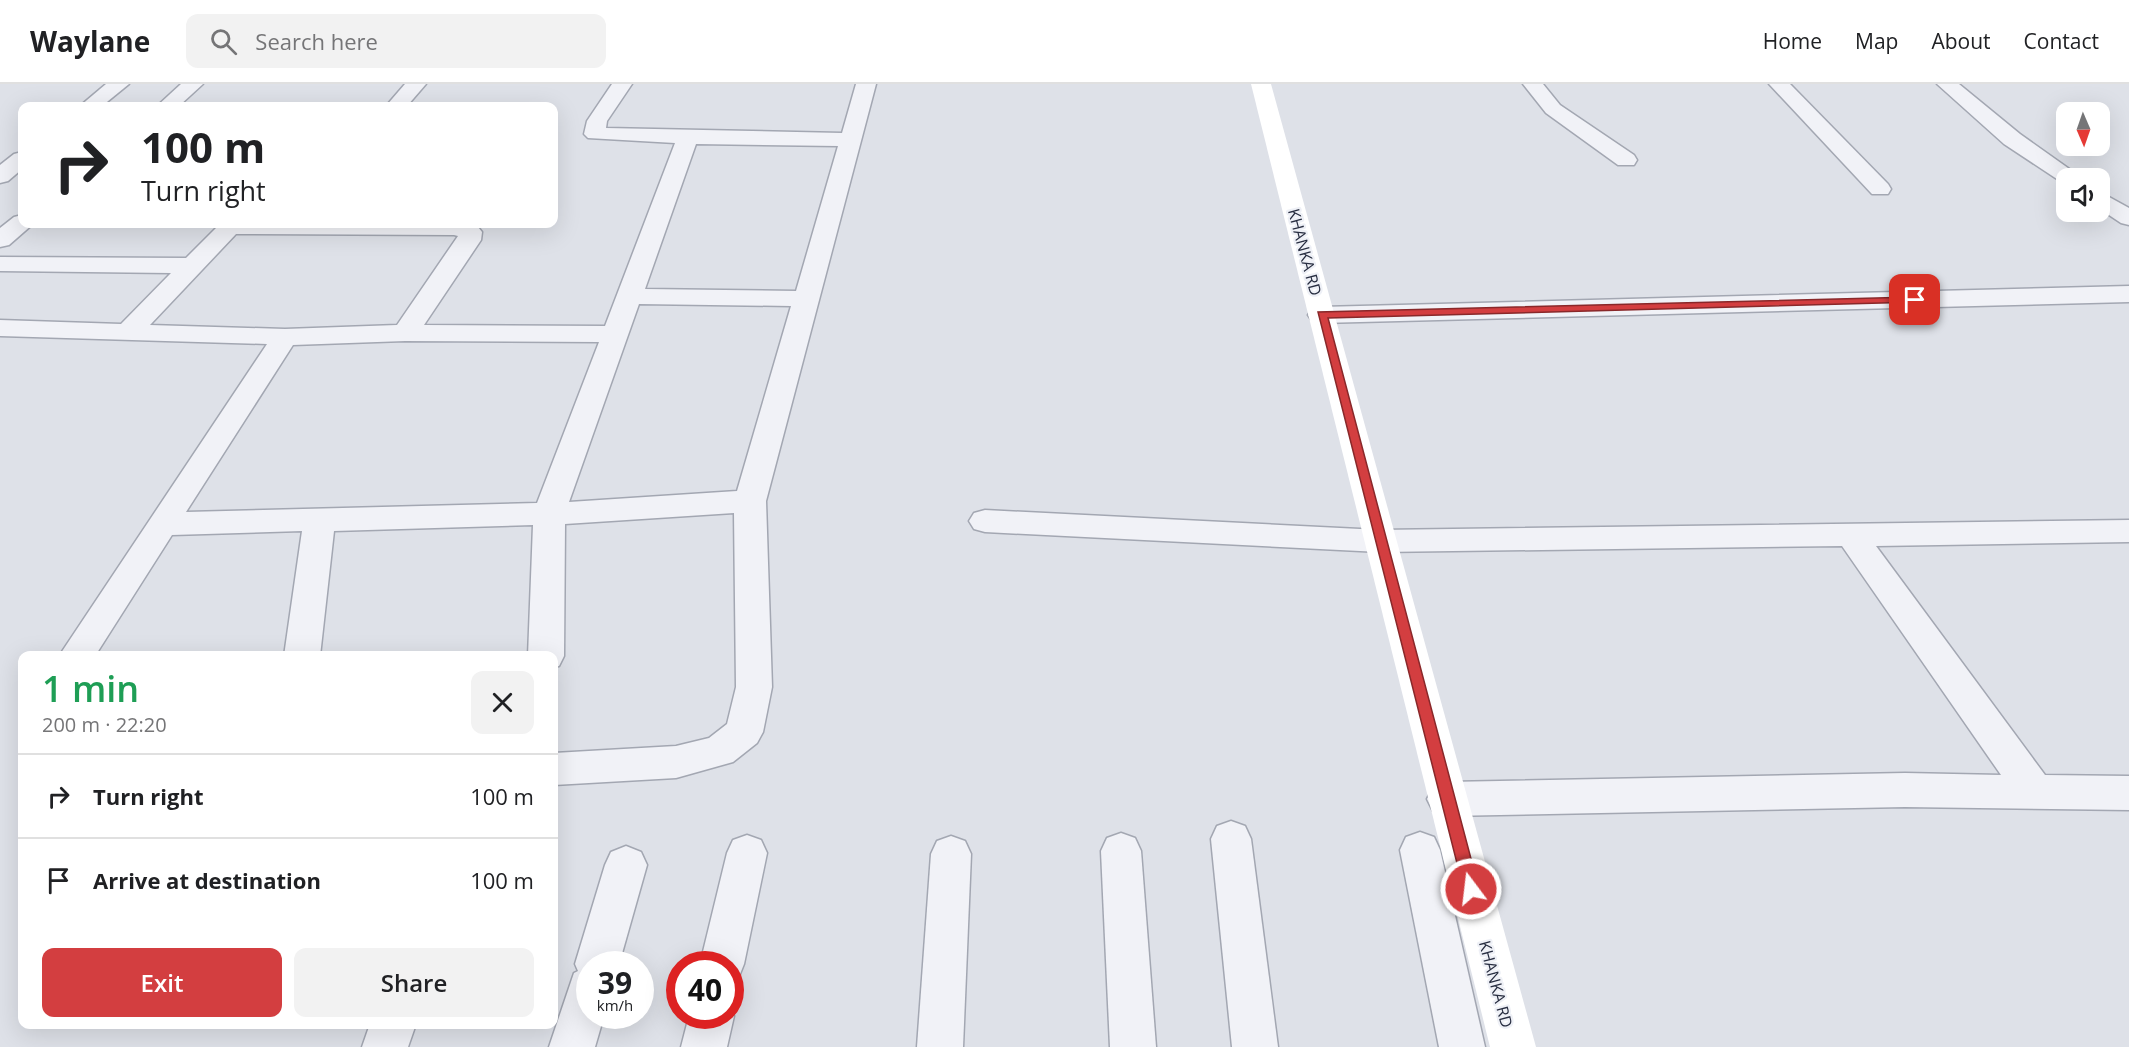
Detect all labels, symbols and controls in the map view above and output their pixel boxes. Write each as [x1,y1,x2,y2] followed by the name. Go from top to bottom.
[186,14,606,68] search box
[30,22,150,60] text: Waylane
[207,25,240,58] icon: search
[255,26,378,56] text: Search here
[1763,27,1822,55] text: Home
[1855,27,1898,55] text: Map
[1931,27,1991,55] text: About
[2024,27,2099,55] text: Contact
[2056,102,2110,156] north arrow
[2056,102,2110,222] map controls
[141,118,265,175] text: 100 m
[42,126,120,204] icon: right
[2056,168,2110,222] button: sound
[141,172,266,209] text: Turn right
[1283,206,1327,298] street label: KHANKA RD
[1889,274,1940,325] pin
[1898,283,1931,316] icon: arrive
[42,664,139,713] text: 1 min
[471,671,534,734] button: close
[42,711,167,738] text: 200 m · 22:20
[42,780,75,813] icon: right
[93,781,204,811] text: Turn right
[470,781,534,811] text: 100 m
[1439,857,1503,921] position arrow
[42,864,75,897] icon: arrive
[93,865,321,895] text: Arrive at destination
[470,865,534,895] text: 100 m
[1474,938,1518,1030] street label: KHANKA RD
[42,948,282,1017] button: Exit
[294,948,534,1017] button: Share
[666,951,744,1029] speed limit sign: 40
[598,962,632,1003] text: 39
[597,995,633,1015] text: km/h

